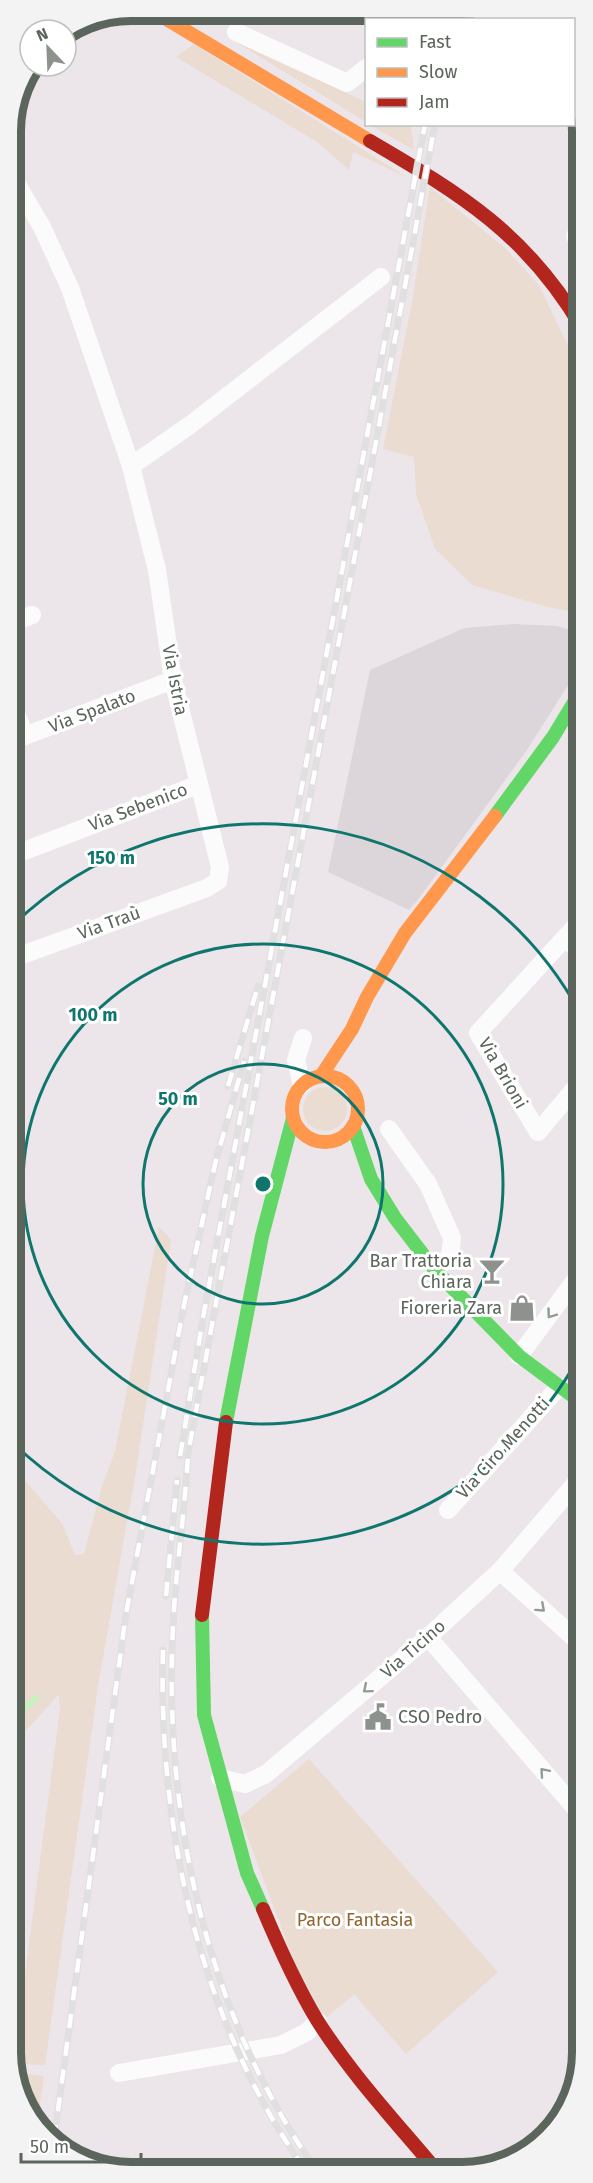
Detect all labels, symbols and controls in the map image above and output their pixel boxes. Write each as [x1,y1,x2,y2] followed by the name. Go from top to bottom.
[18,18,78,78] north arrow
[365,18,575,126] legend
[34,24,51,45] text: N
[419,31,452,53] text: Fast
[419,61,458,83] text: Slow
[419,91,450,113] text: Jam
[157,643,193,717] street label: Via Istria
[45,684,139,738] street label: Via Spalato
[85,778,191,836] street label: Via Sebenico
[87,847,135,869] text: 150 m
[75,902,143,944] street label: Via Traù
[69,1004,117,1026] text: 100 m
[474,1033,532,1113] street label: Via Brioni
[158,1088,198,1110] text: 50 m
[253,1174,273,1194] centre of rings
[370,1250,472,1293] place label: Bar Trattoria Chiara
[477,1256,507,1286] bar icon: Bar Trattoria Chiara
[507,1293,537,1323] shop icon: Fioreria Zara
[400,1297,502,1319] place label: Fioreria Zara
[547,1307,558,1318] one-way arrow
[452,1393,554,1503] street label: Via Ciro Menotti
[534,1601,545,1612] one-way arrow
[376,1615,450,1683] street label: Via Ticino
[363,1681,374,1692] one-way arrow
[363,1702,393,1732] public building icon: CSO Pedro
[398,1706,482,1728] place label: CSO Pedro
[540,1768,551,1779] one-way arrow
[297,1909,413,1931] park label: Parco Fantasia
[21,2126,141,2164] scale bar
[30,2136,69,2158] text: 50 m

